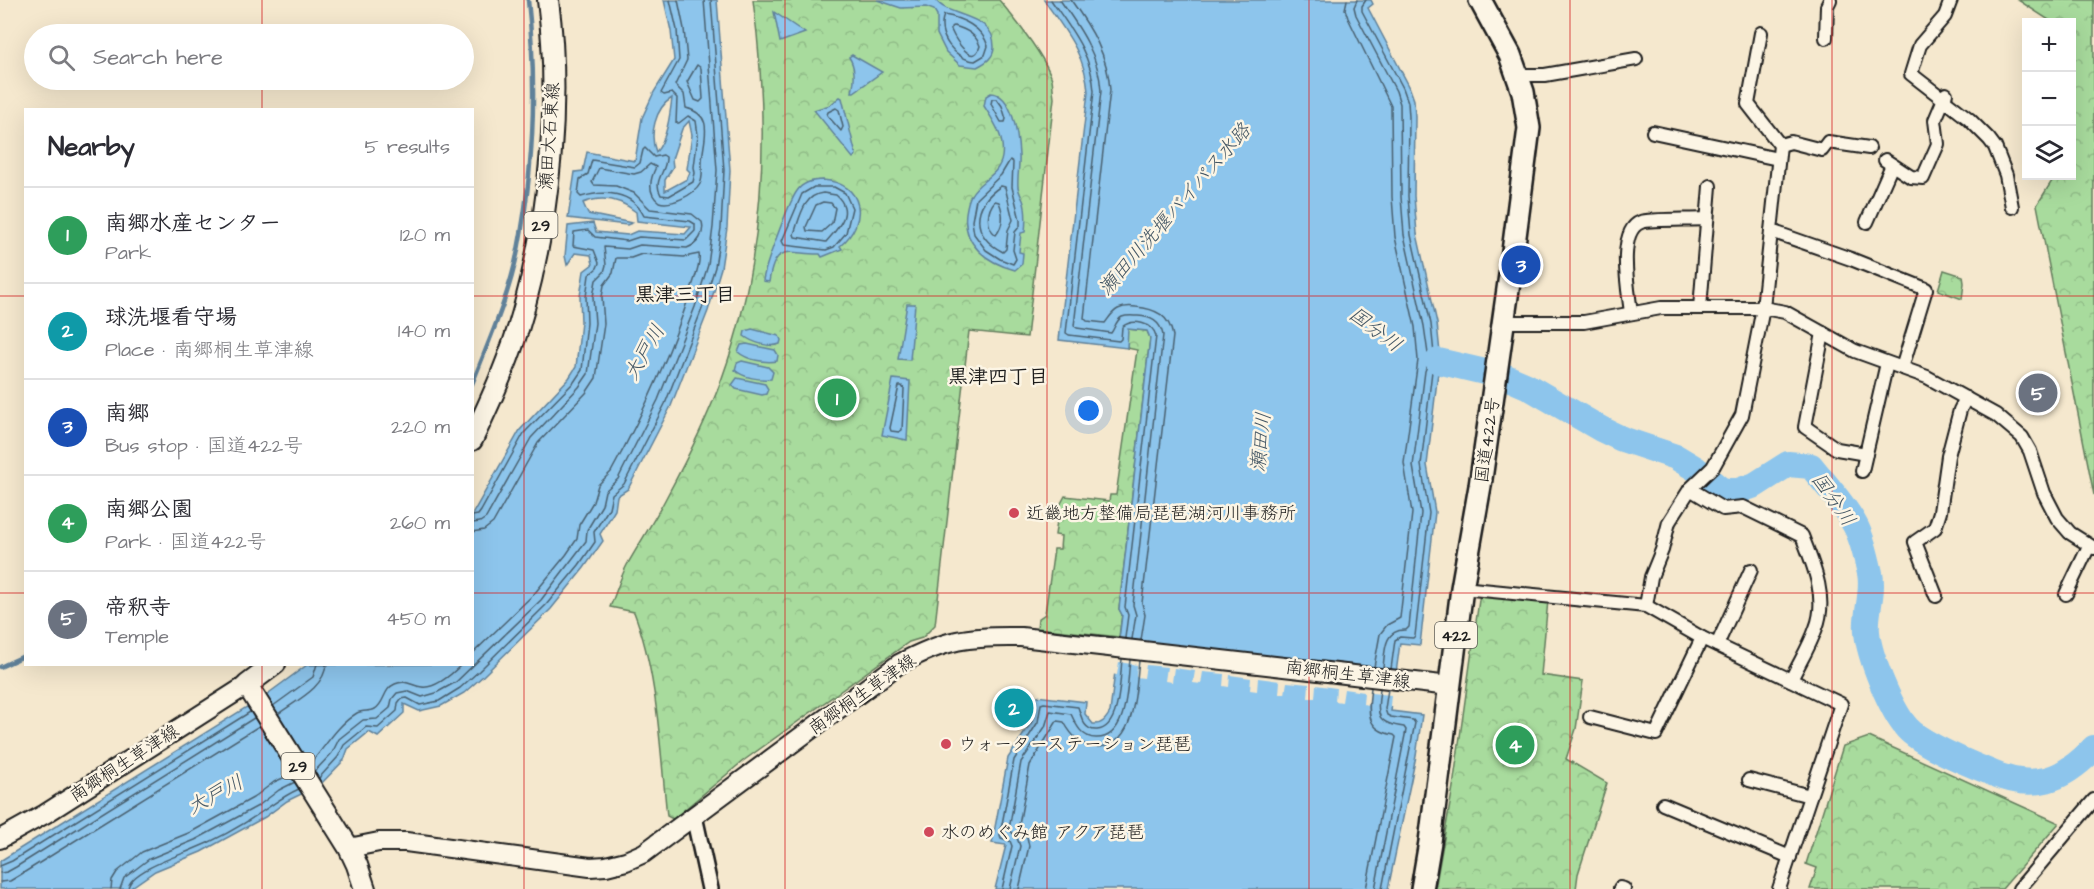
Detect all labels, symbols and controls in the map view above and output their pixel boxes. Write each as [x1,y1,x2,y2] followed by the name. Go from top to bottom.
[2022,18,2076,180] map controls
[2022,18,2076,72] button: +
[24,24,474,90] search box
[45,41,78,74] icon: search
[93,42,223,73] text: Search here
[2022,72,2076,126] button: −
[533,81,566,191] street label: 瀬田大石東線
[1092,117,1258,302] water label: 瀬田川洗堰バイパス水路
[2022,126,2076,180] button: layers
[48,129,135,165] text: Nearby
[365,133,450,161] text: 5 results
[105,208,281,239] text: 南郷水産センター
[524,212,558,238] road number: 29
[66,221,69,249] text: 1
[400,221,450,249] text: 120 m
[105,239,151,267] text: Park
[1502,242,1540,288] pin: 3
[635,281,735,309] district label: 黒津三丁目
[1343,301,1408,359] water label: 国分川
[105,302,237,333] text: 球洗堰看守場
[62,317,73,345] text: 2
[398,317,450,345] text: 140 m
[618,320,672,385] water label: 大戸川
[105,336,313,364] text: Place · 南郷桐生草津線
[948,363,1048,391] district label: 黒津四丁目
[2018,370,2058,416] pin: 5
[818,376,856,420] pin: 1
[1469,395,1506,485] street label: 国道422号
[1074,396,1103,425] your location
[105,398,149,429] text: 南郷
[1244,411,1278,473] water label: 瀬田川
[62,413,73,441] text: 3
[391,413,450,441] text: 220 m
[105,432,303,460] text: Bus stop · 国道422号
[1805,467,1862,532] water label: 国分川
[105,494,193,525] text: 南郷公園
[1026,501,1296,526] place label: 近畿地方整備局琵琶湖河川事務所
[1007,506,1021,520] marker: 近畿地方整備局琵琶湖河川事務所
[61,509,74,537] text: 4
[390,509,450,537] text: 260 m
[105,528,267,556] text: Park · 国道422号
[105,592,171,623] text: 帝釈寺
[60,605,75,633] text: 5
[386,605,450,633] text: 450 m
[1435,622,1477,648] road number: 422
[105,623,169,651] text: Temple
[804,648,921,741] street label: 南郷桐生草津線
[1284,654,1412,695] street label: 南郷桐生草津線
[994,686,1034,730] pin: 2
[65,719,184,808] street label: 南郷桐生草津線
[1496,722,1534,768] pin: 4
[958,732,1191,757] place label: ウォーターステーション琵琶
[939,737,953,751] marker: ウォーターステーション琵琶
[282,753,314,779] road number: 29
[182,768,249,821] water label: 大戸川
[941,820,1144,845] place label: 水のめぐみ館 アクア琵琶
[922,825,936,839] marker: 水のめぐみ館 アクア琵琶

